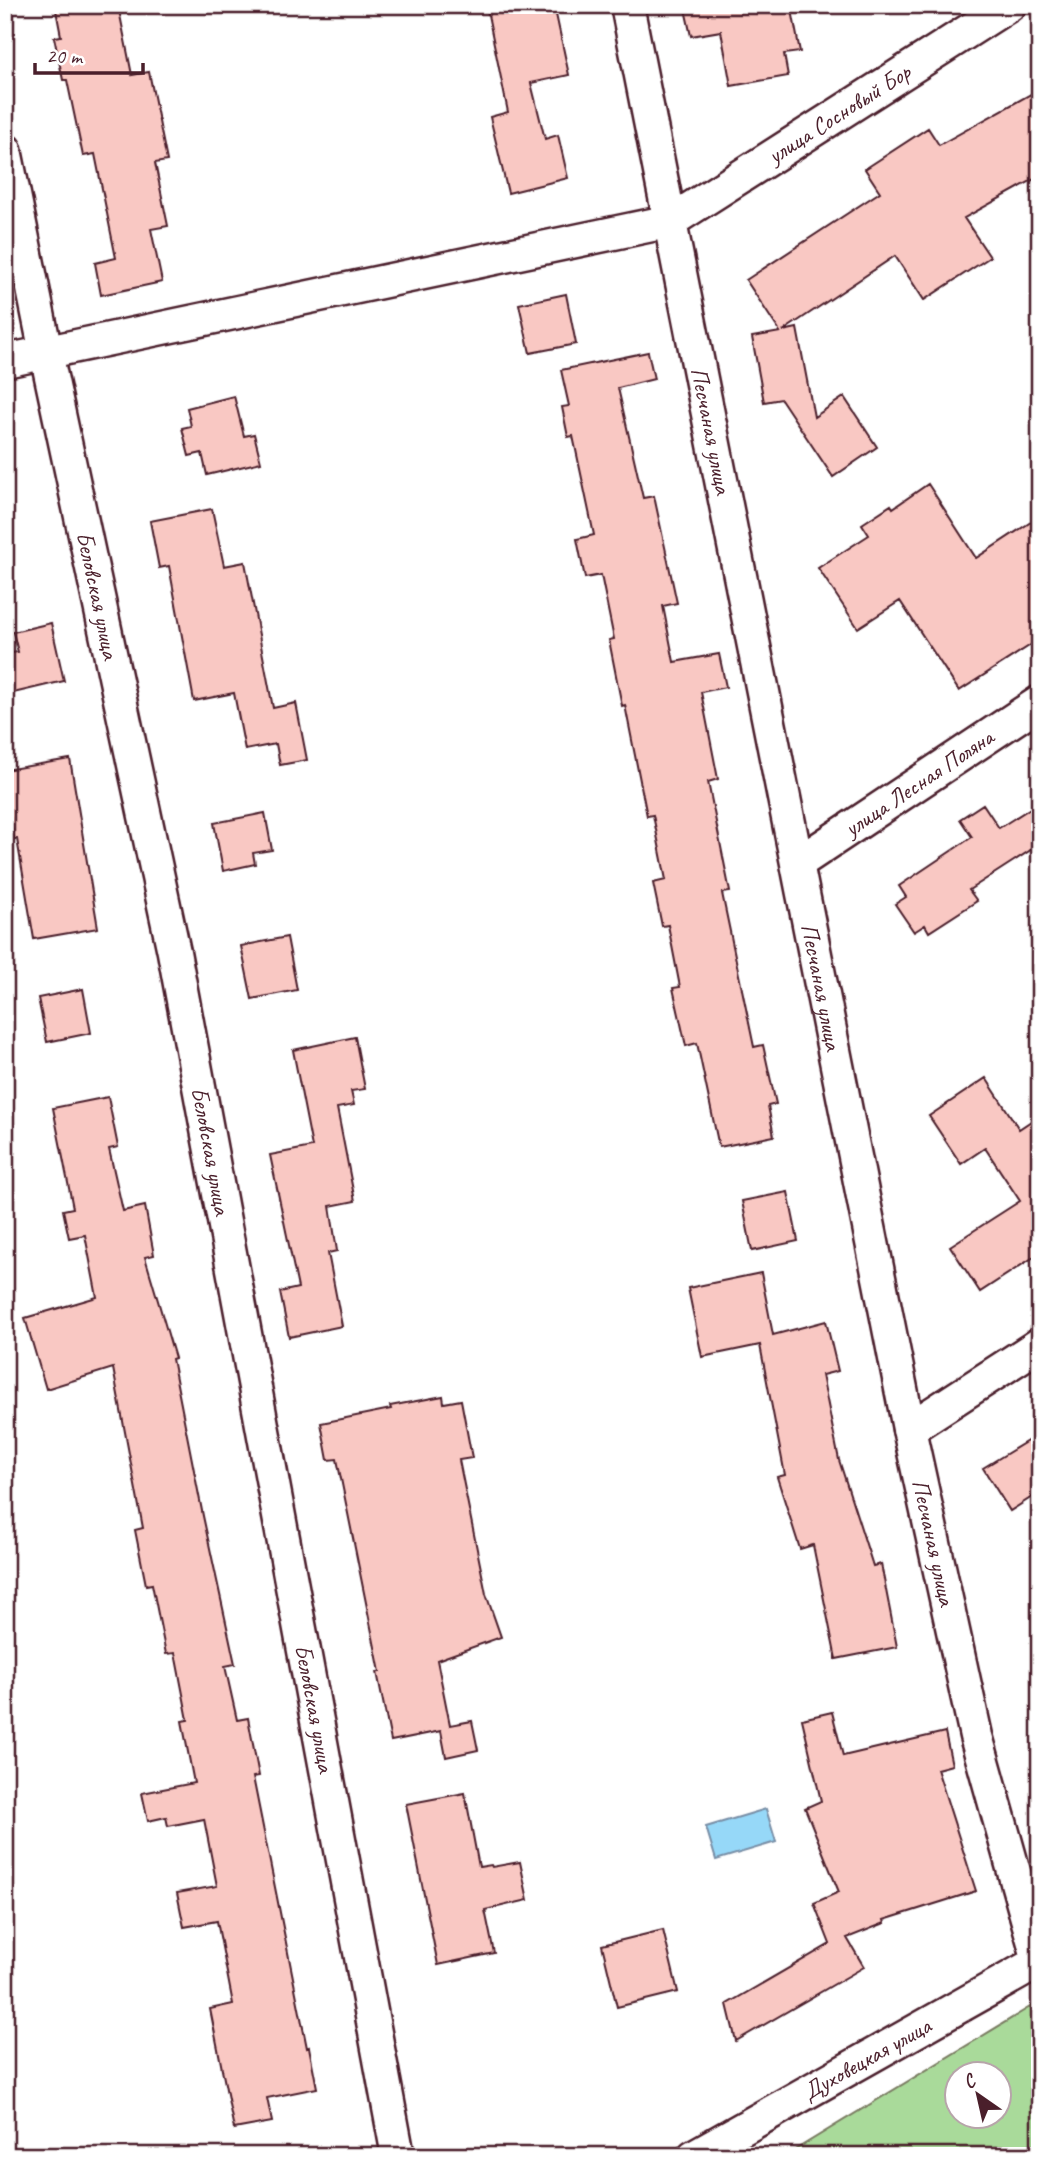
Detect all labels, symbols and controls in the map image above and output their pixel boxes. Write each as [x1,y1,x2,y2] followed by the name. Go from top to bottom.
[35,32,144,76] scale bar
[46,43,84,69] text: 20 m
[760,56,917,171] street label: улица Сосновый Бор
[684,365,739,498] street label: Песчаная улица
[70,529,126,663] street label: Беловская улица
[837,721,1001,844] street label: улица Лесная Поляна
[794,921,849,1054] street label: Песчаная улица
[184,1085,238,1219] street label: Беловская улица
[905,1477,962,1610] street label: Песчаная улица
[288,1642,342,1776] street label: Беловская улица
[797,2010,937,2107] street label: Духовецкая улица
[944,2060,1014,2130] north arrow
[958,2068,982,2094] text: С

